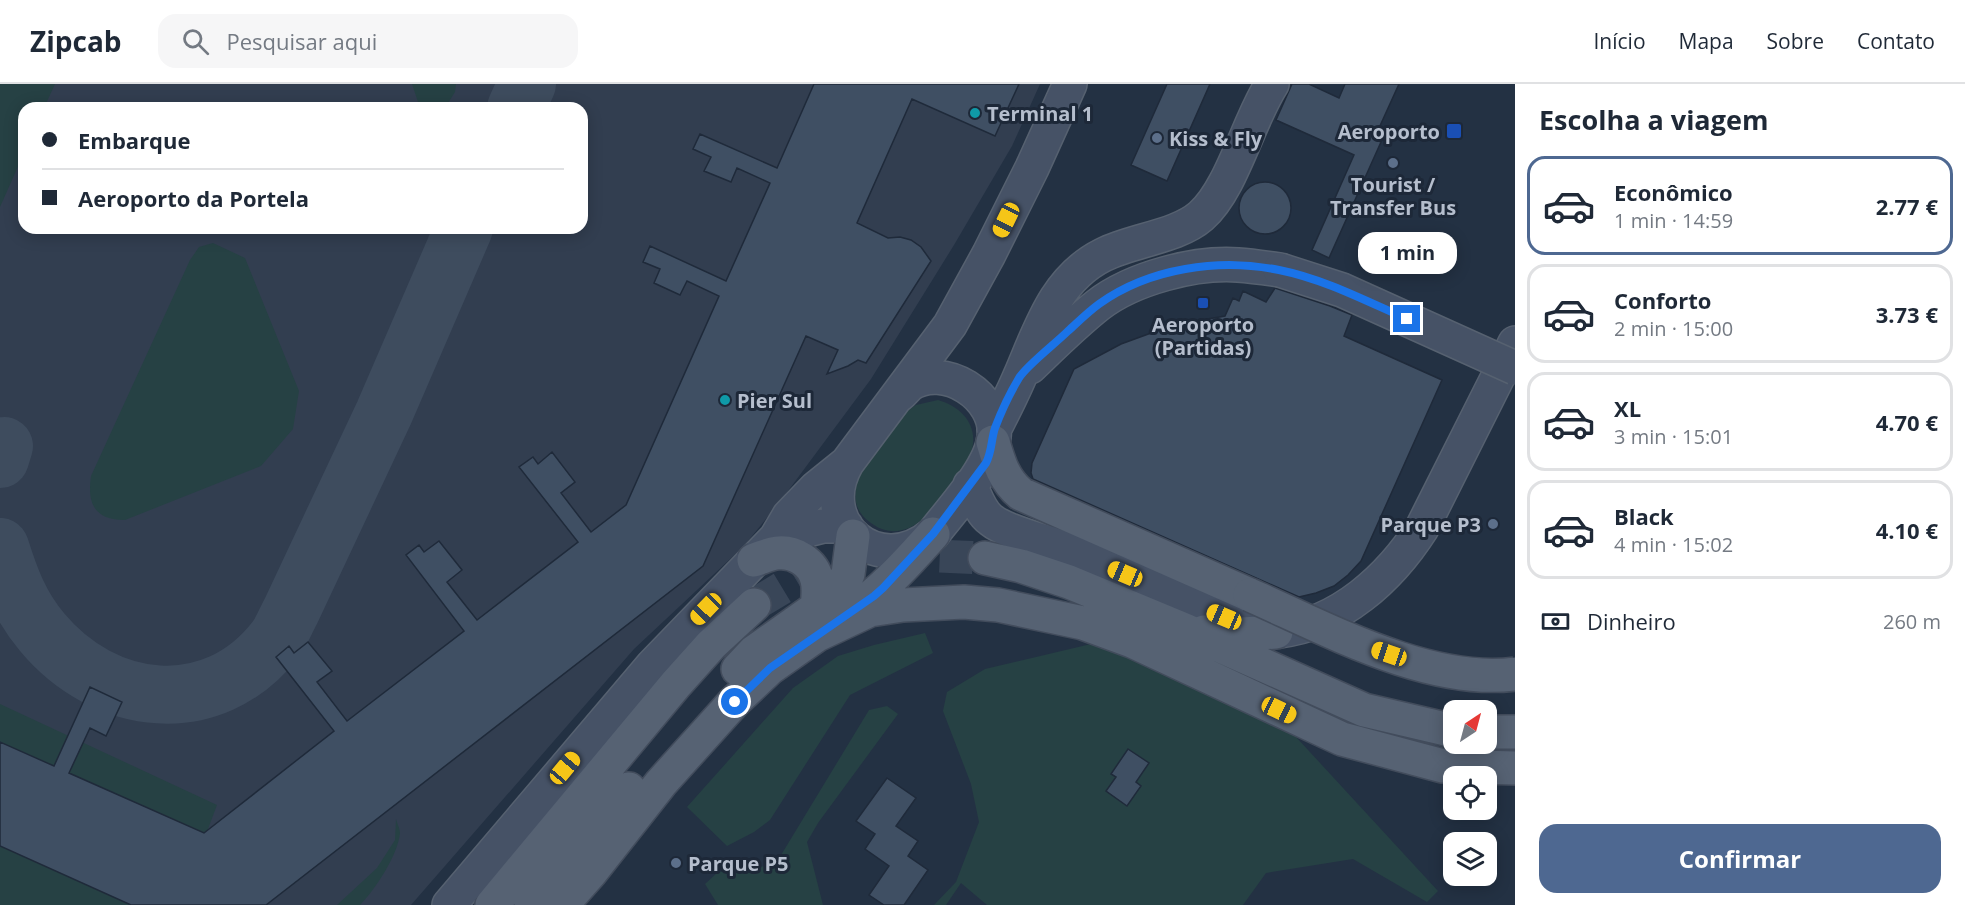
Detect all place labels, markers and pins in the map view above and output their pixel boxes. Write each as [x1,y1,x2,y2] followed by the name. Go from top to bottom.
[987,100,1093,127] place label: Terminal 1
[968,106,982,120] marker: Terminal 1
[1338,118,1440,145] place label: Aeroporto
[1445,122,1463,140] marker: Aeroporto
[1169,125,1263,152] place label: Kiss & Fly
[1150,131,1164,145] marker: Kiss & Fly
[1386,156,1400,170] marker: Tourist / Transfer Bus
[1330,171,1456,221] place label: Tourist / Transfer Bus
[1196,296,1210,310] marker: Aeroporto (Partidas)
[1152,311,1254,361] place label: Aeroporto (Partidas)
[737,387,812,414] place label: Pier Sul
[718,393,732,407] marker: Pier Sul
[1380,511,1481,538] place label: Parque P3
[1486,517,1500,531] marker: Parque P3
[688,850,789,877] place label: Parque P5
[669,856,683,870] marker: Parque P5

